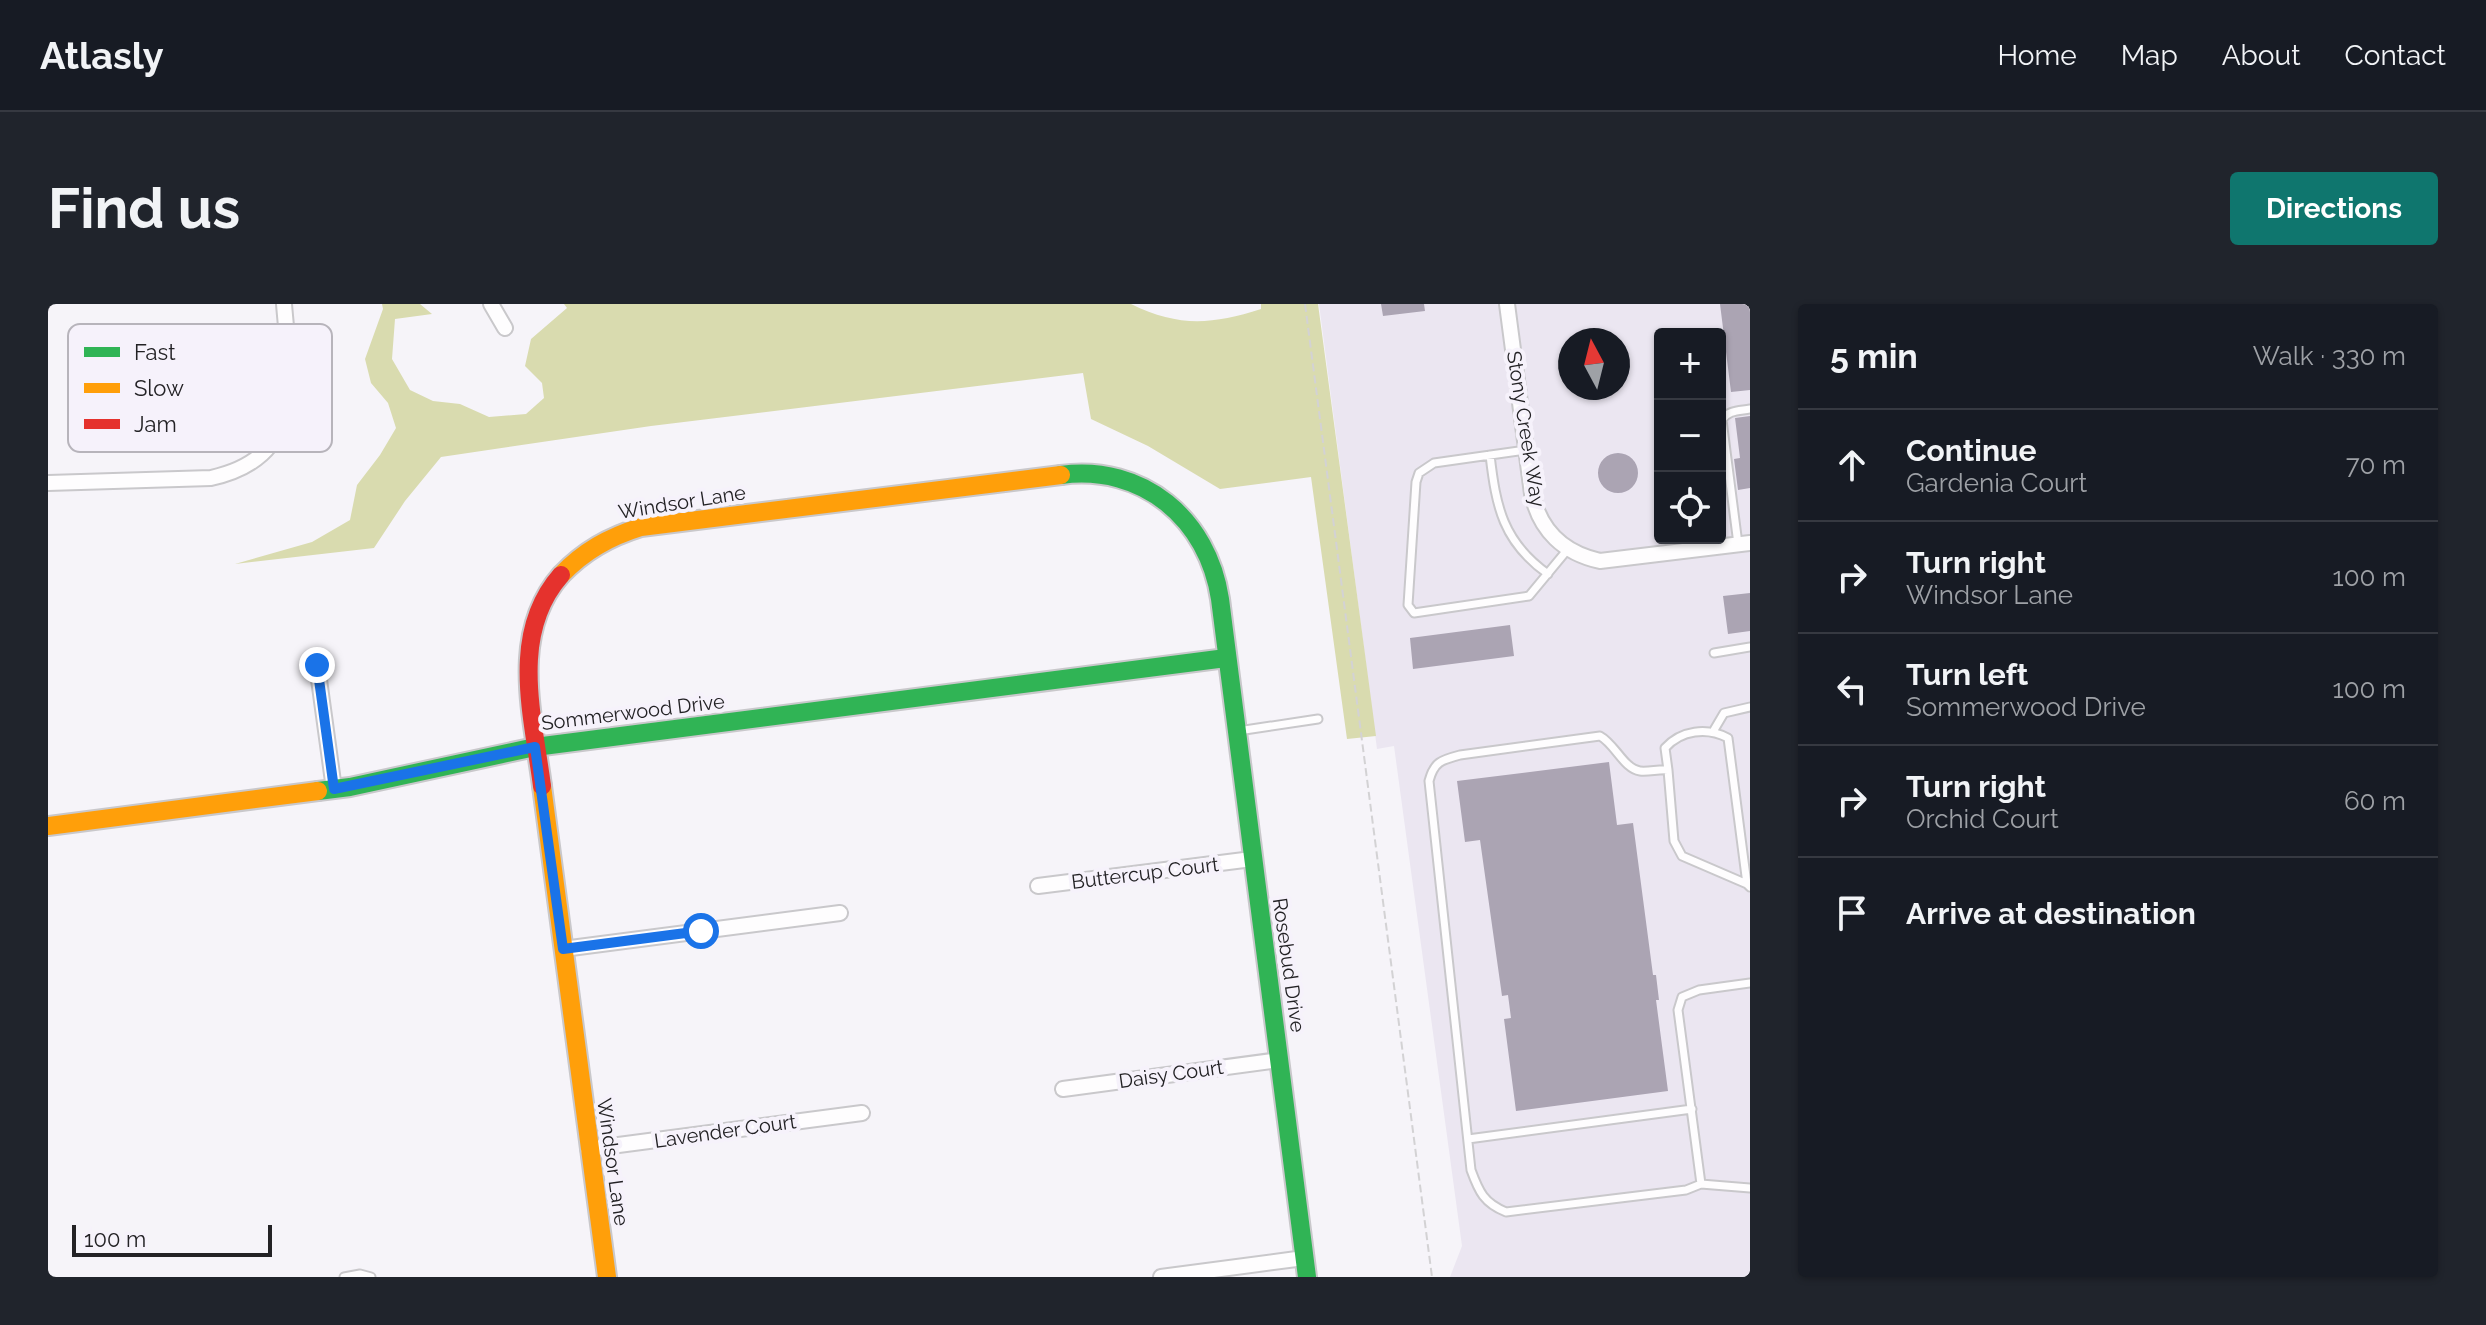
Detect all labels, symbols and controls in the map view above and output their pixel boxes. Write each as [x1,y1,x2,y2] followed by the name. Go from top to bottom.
[40,33,164,78] text: Atlasly
[1997,39,2077,72] text: Home
[2121,39,2178,72] text: Map
[2222,39,2301,72] text: About
[2345,39,2446,72] text: Contact
[2230,172,2438,245] button: Directions
[48,175,240,241] text: Find us
[68,324,332,452] legend
[1558,328,1630,400] north arrow
[1654,328,1726,544] map controls
[1654,328,1726,400] button: +
[1830,336,1918,376] text: 5 min
[134,339,176,365] text: Fast
[2253,341,2406,371] text: Walk · 330 m
[1502,349,1550,509] street label: Stony Creek Way
[134,375,184,401] text: Slow
[1654,400,1726,472] button: −
[134,411,177,437] text: Jam
[1906,433,2037,468] text: Continue
[1830,443,1874,487] icon: ahead
[2346,450,2406,480] text: 70 m
[1906,468,2087,498] text: Gardenia Court
[1654,472,1726,544] button: locate
[617,480,748,524] street label: Windsor Lane
[1906,545,2046,580] text: Turn right
[1830,555,1874,599] icon: right
[2333,562,2406,592] text: 100 m
[1906,580,2073,610] text: Windsor Lane
[299,647,335,683] route end
[1906,657,2028,692] text: Turn left
[1830,667,1874,711] icon: left
[2333,674,2406,704] text: 100 m
[540,689,726,735] street label: Sommerwood Drive
[1906,692,2146,722] text: Sommerwood Drive
[1906,769,2046,804] text: Turn right
[1830,779,1874,823] icon: right
[2344,786,2406,816] text: 60 m
[1906,804,2059,834] text: Orchid Court
[1070,852,1220,894] street label: Buttercup Court
[1830,891,1874,935] icon: arrive
[1268,896,1310,1034] street label: Rosebud Drive
[1906,896,2196,931] text: Arrive at destination
[683,913,719,949] route start
[1117,1055,1225,1093] street label: Daisy Court
[592,1097,634,1228] street label: Windsor Lane
[653,1109,798,1153] street label: Lavender Court
[72,1221,272,1257] scale bar
[84,1226,146,1252] text: 100 m

